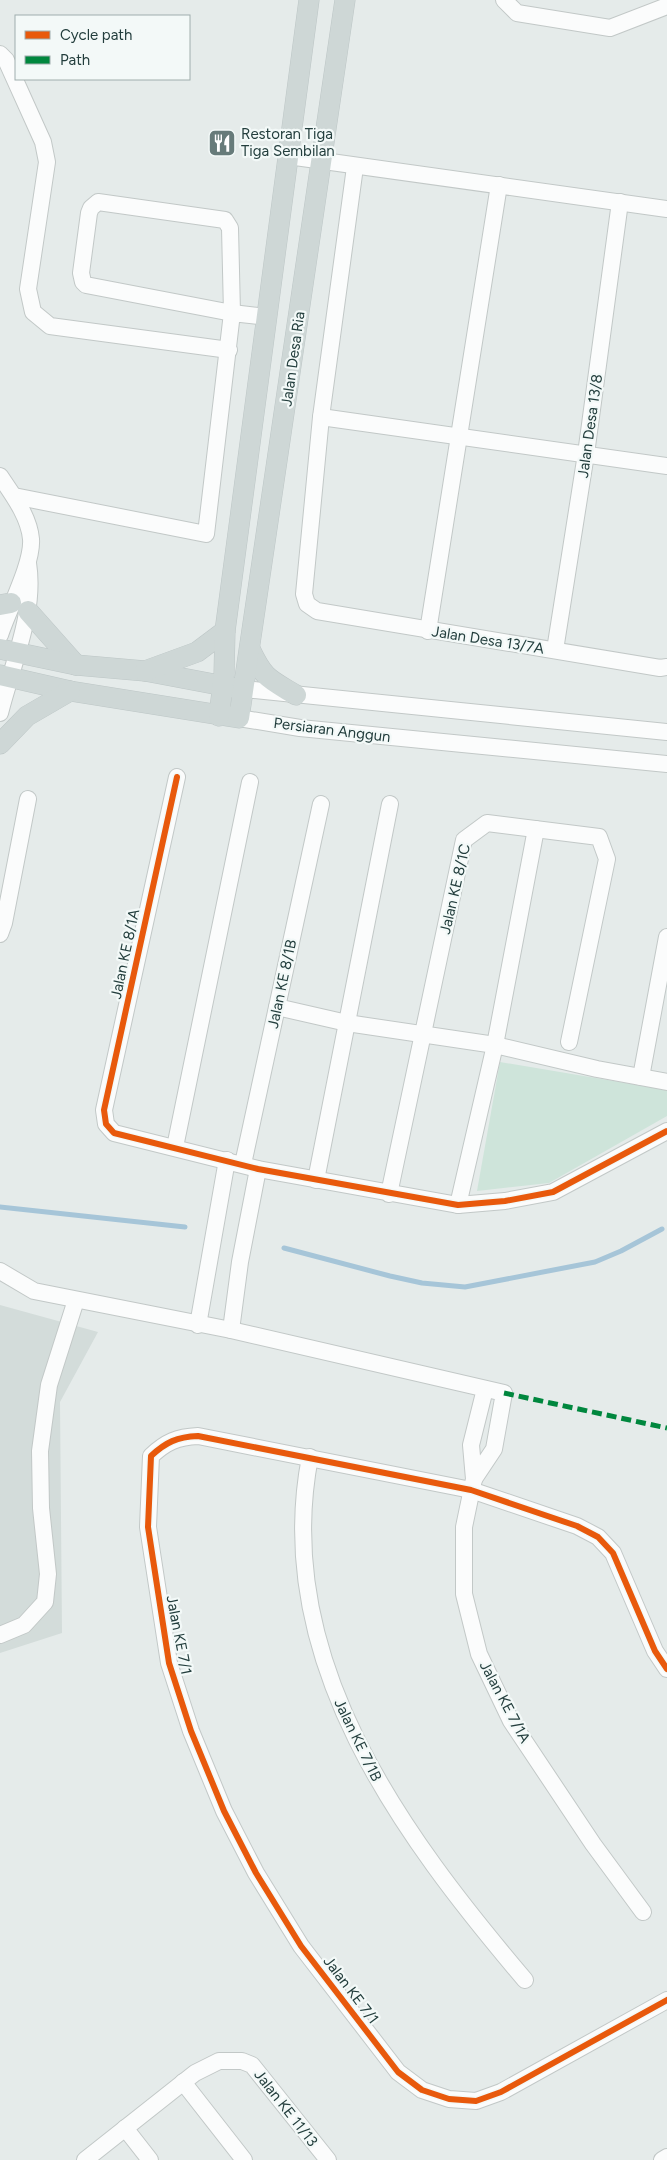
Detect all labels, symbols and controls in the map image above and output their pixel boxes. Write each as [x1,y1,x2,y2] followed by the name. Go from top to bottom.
[15,15,190,80] legend
[60,26,132,44] text: Cycle path
[60,51,90,69] text: Path
[241,125,335,160] place label: Restoran Tiga Tiga Sembilan
[207,128,237,158] restaurant icon: Restoran Tiga Tiga Sembilan
[277,310,309,408] street label: Jalan Desa Ria
[574,373,606,479] street label: Jalan Desa 13/8
[430,622,546,658] street label: Jalan Desa 13/7A
[273,714,391,746] street label: Persiaran Anggun
[436,842,474,936] street label: Jalan KE 8/1C
[107,907,143,1001] street label: Jalan KE 8/1A
[264,938,300,1030] street label: Jalan KE 8/1B
[163,1594,195,1676] street label: Jalan KE 7/1
[476,1658,534,1746] street label: Jalan KE 7/1A
[330,1696,386,1784] street label: Jalan KE 7/1B
[320,1953,382,2027] street label: Jalan KE 7/1
[250,2066,322,2150] street label: Jalan KE 11/13

